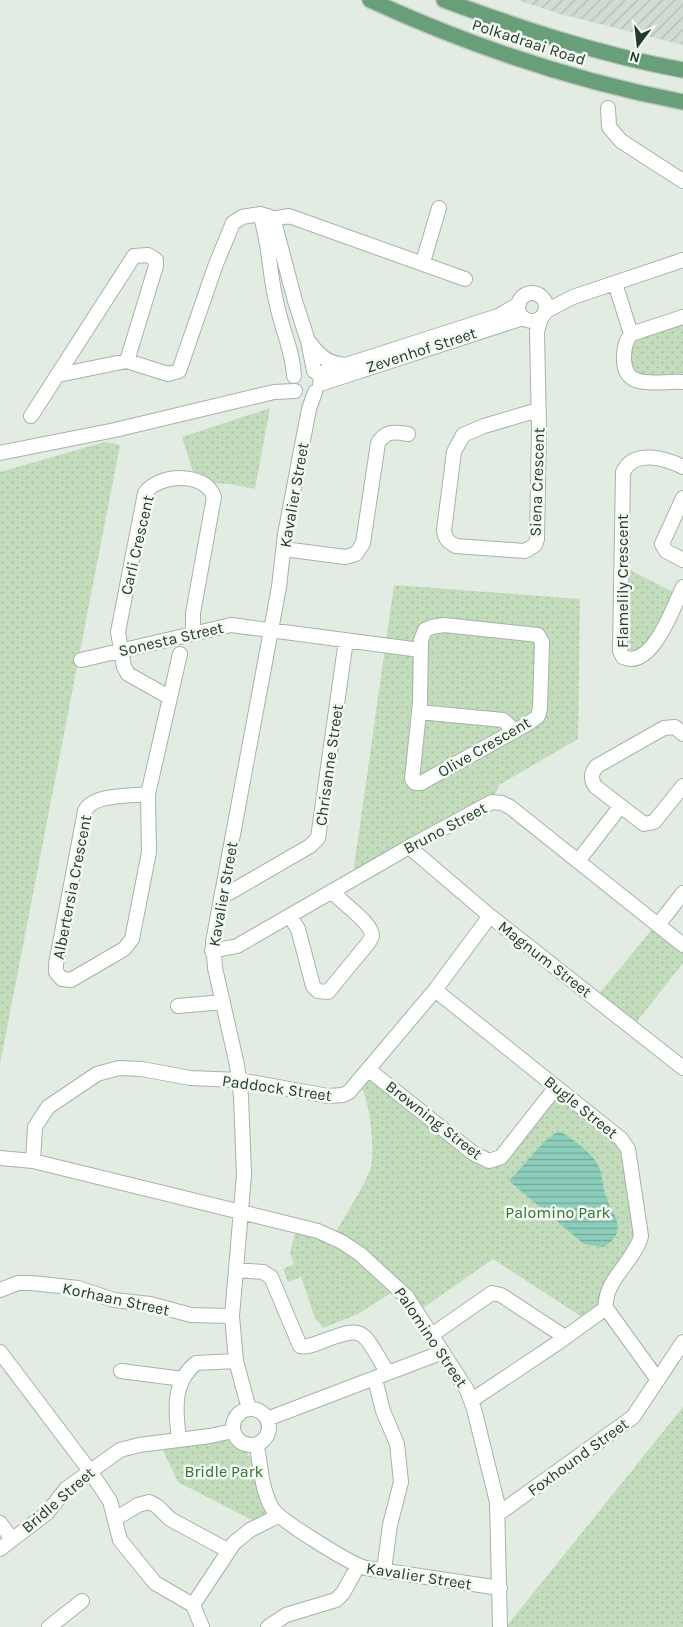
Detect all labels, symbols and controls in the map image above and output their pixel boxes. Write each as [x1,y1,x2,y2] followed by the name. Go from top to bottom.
[470,15,588,69] street label: Polkadraai Road
[613,20,663,70] north arrow
[628,48,642,67] text: N
[363,323,479,377] street label: Zevenhof Street
[526,427,548,537] street label: Siena Crescent
[275,441,313,549] street label: Kavalier Street
[116,493,158,597] street label: Carli Crescent
[613,514,632,648] street label: Flamelily Crescent
[117,618,225,660] street label: Sonesta Street
[311,703,347,827] street label: Chrisanne Street
[434,713,534,781] street label: Olive Crescent
[400,798,490,858] street label: Bruno Street
[49,813,95,961] street label: Albertersia Crescent
[204,840,242,948] street label: Kavalier Street
[494,917,596,1001] street label: Magnum Street
[221,1071,333,1105] street label: Paddock Street
[540,1072,622,1142] street label: Bugle Street
[382,1077,486,1163] street label: Browning Street
[505,1203,611,1222] park label: Palomino Park
[61,1278,171,1320] street label: Korhaan Street
[390,1283,472,1391] street label: Palomino Street
[524,1414,632,1500] street label: Foxhound Street
[185,1462,263,1481] park label: Bridle Park
[18,1463,98,1537] street label: Bridle Street
[365,1558,473,1594] street label: Kavalier Street

